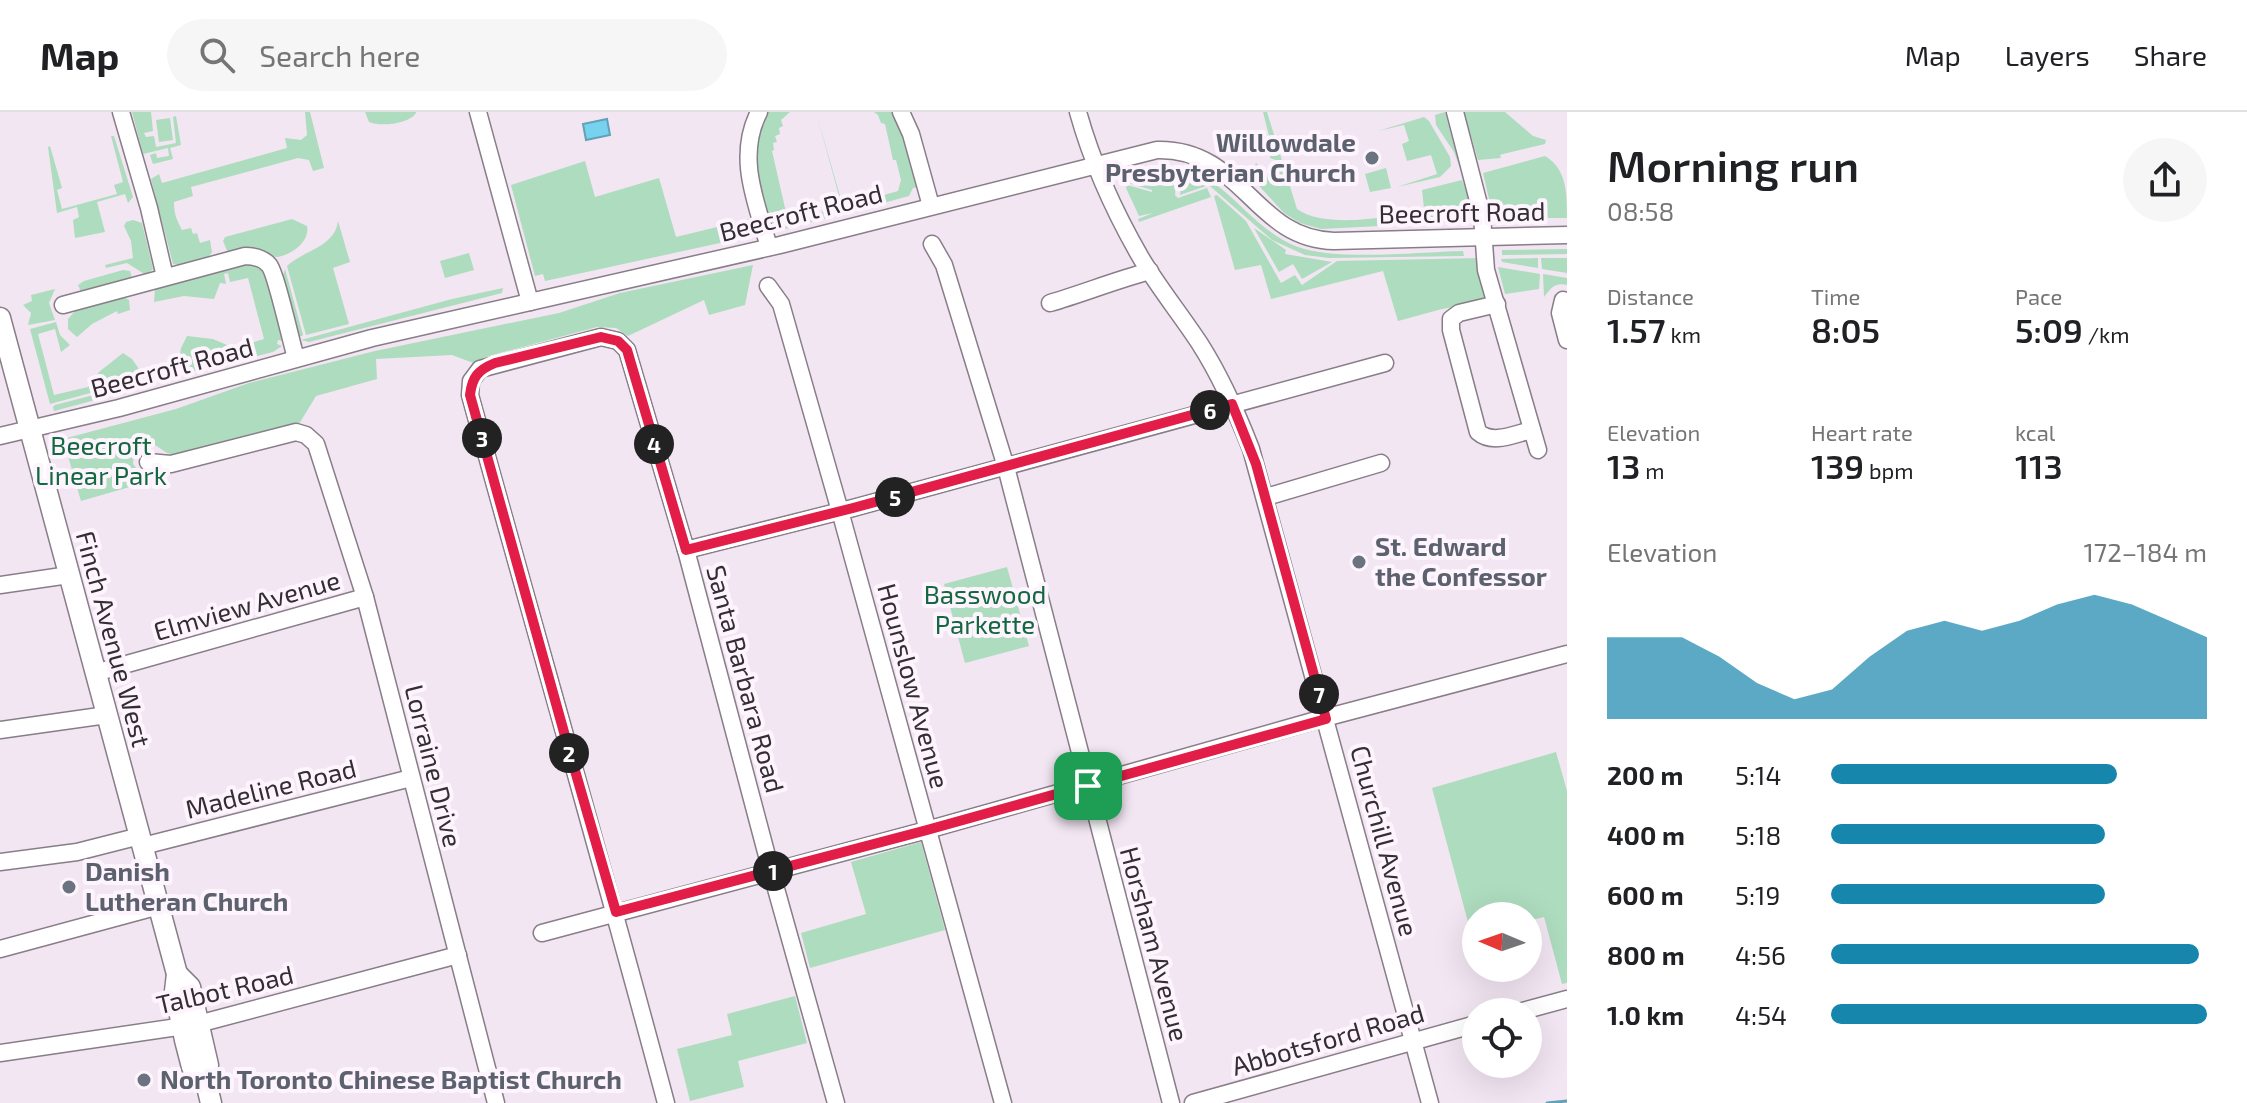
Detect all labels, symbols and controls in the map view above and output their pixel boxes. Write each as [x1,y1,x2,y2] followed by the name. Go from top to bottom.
[167,19,727,91] search box
[40,32,119,78] text: Map
[195,33,239,77] icon: search
[259,37,420,73] text: Search here
[1905,38,1961,72] text: Map
[2005,38,2090,72] text: Layers
[2134,38,2207,72] text: Share
[1105,126,1356,188] place label: Willowdale Presbyterian Church
[1607,138,1859,191] text: Morning run
[2123,138,2207,222] button: share
[1363,149,1381,167] marker: Willowdale Presbyterian Church
[716,176,885,247] street label: Beecroft Road
[1378,195,1546,228] street label: Beecroft Road
[1607,195,1674,226] text: 08:58
[1607,283,1694,309] text: Distance
[1811,283,1860,309] text: Time
[2015,283,2062,309] text: Pace
[1607,309,1666,350] text: 1.57
[1811,309,1880,350] text: 8:05
[2015,309,2083,350] text: 5:09
[1666,321,1701,347] text: km
[2083,321,2130,347] text: /km
[87,330,256,403] street label: Beecroft Road
[1190,390,1230,430] pin: 6
[1204,397,1216,423] text: 6
[462,418,502,458] pin: 3
[1607,419,1700,445] text: Elevation
[1811,419,1913,445] text: Heart rate
[2015,419,2055,445] text: kcal
[634,424,674,464] pin: 4
[476,425,488,451] text: 3
[35,429,167,490] park label: Beecroft Linear Park
[647,431,661,457] text: 4
[1607,445,1640,486] text: 13
[1811,445,1864,486] text: 139
[2015,445,2063,486] text: 113
[1640,457,1665,483] text: m
[1864,457,1914,483] text: bpm
[875,477,915,517] pin: 5
[889,484,901,510] text: 5
[71,527,158,750] street label: Finch Avenue West
[1375,530,1547,591] place label: St. Edward the Confessor
[1607,536,1717,567] text: Elevation
[2083,536,2207,567] text: 172–184 m
[1350,553,1368,571] marker: St. Edward the Confessor
[701,561,792,796] street label: Santa Barbara Road
[150,563,343,646] street label: Elmview Avenue
[924,578,1046,639] park label: Basswood Parkette
[872,580,957,791] street label: Hounslow Avenue
[1299,674,1339,714] pin: 7
[399,681,470,850] street label: Lorraine Drive
[1313,681,1325,707] text: 7
[549,733,589,773] pin: 2
[563,740,575,766] text: 2
[1345,742,1426,939] street label: Churchill Avenue
[182,751,359,824] street label: Madeline Road
[1054,752,1122,820] pin
[1607,759,1683,790] text: 200 m
[1735,759,1781,790] text: 5:14
[1066,764,1110,808] icon: arrive
[1607,819,1685,850] text: 400 m
[1735,819,1781,850] text: 5:18
[1115,843,1196,1044] street label: Horsham Avenue
[753,851,793,891] pin: 1
[85,855,288,916] place label: Danish Lutheran Church
[768,858,778,884] text: 1
[60,878,78,896] marker: Danish Lutheran Church
[1607,879,1684,910] text: 600 m
[1735,879,1780,910] text: 5:19
[1462,902,1542,982] north arrow
[1462,902,1542,1078] map controls
[1607,939,1685,970] text: 800 m
[1735,939,1786,970] text: 4:56
[153,958,296,1019] street label: Talbot Road
[1228,996,1427,1081] street label: Abbotsford Road
[1462,998,1542,1078] button: locate
[1607,999,1684,1030] text: 1.0 km
[1735,999,1787,1030] text: 4:54
[160,1063,622,1094] place label: North Toronto Chinese Baptist Church
[135,1071,153,1089] marker: North Toronto Chinese Baptist Church

